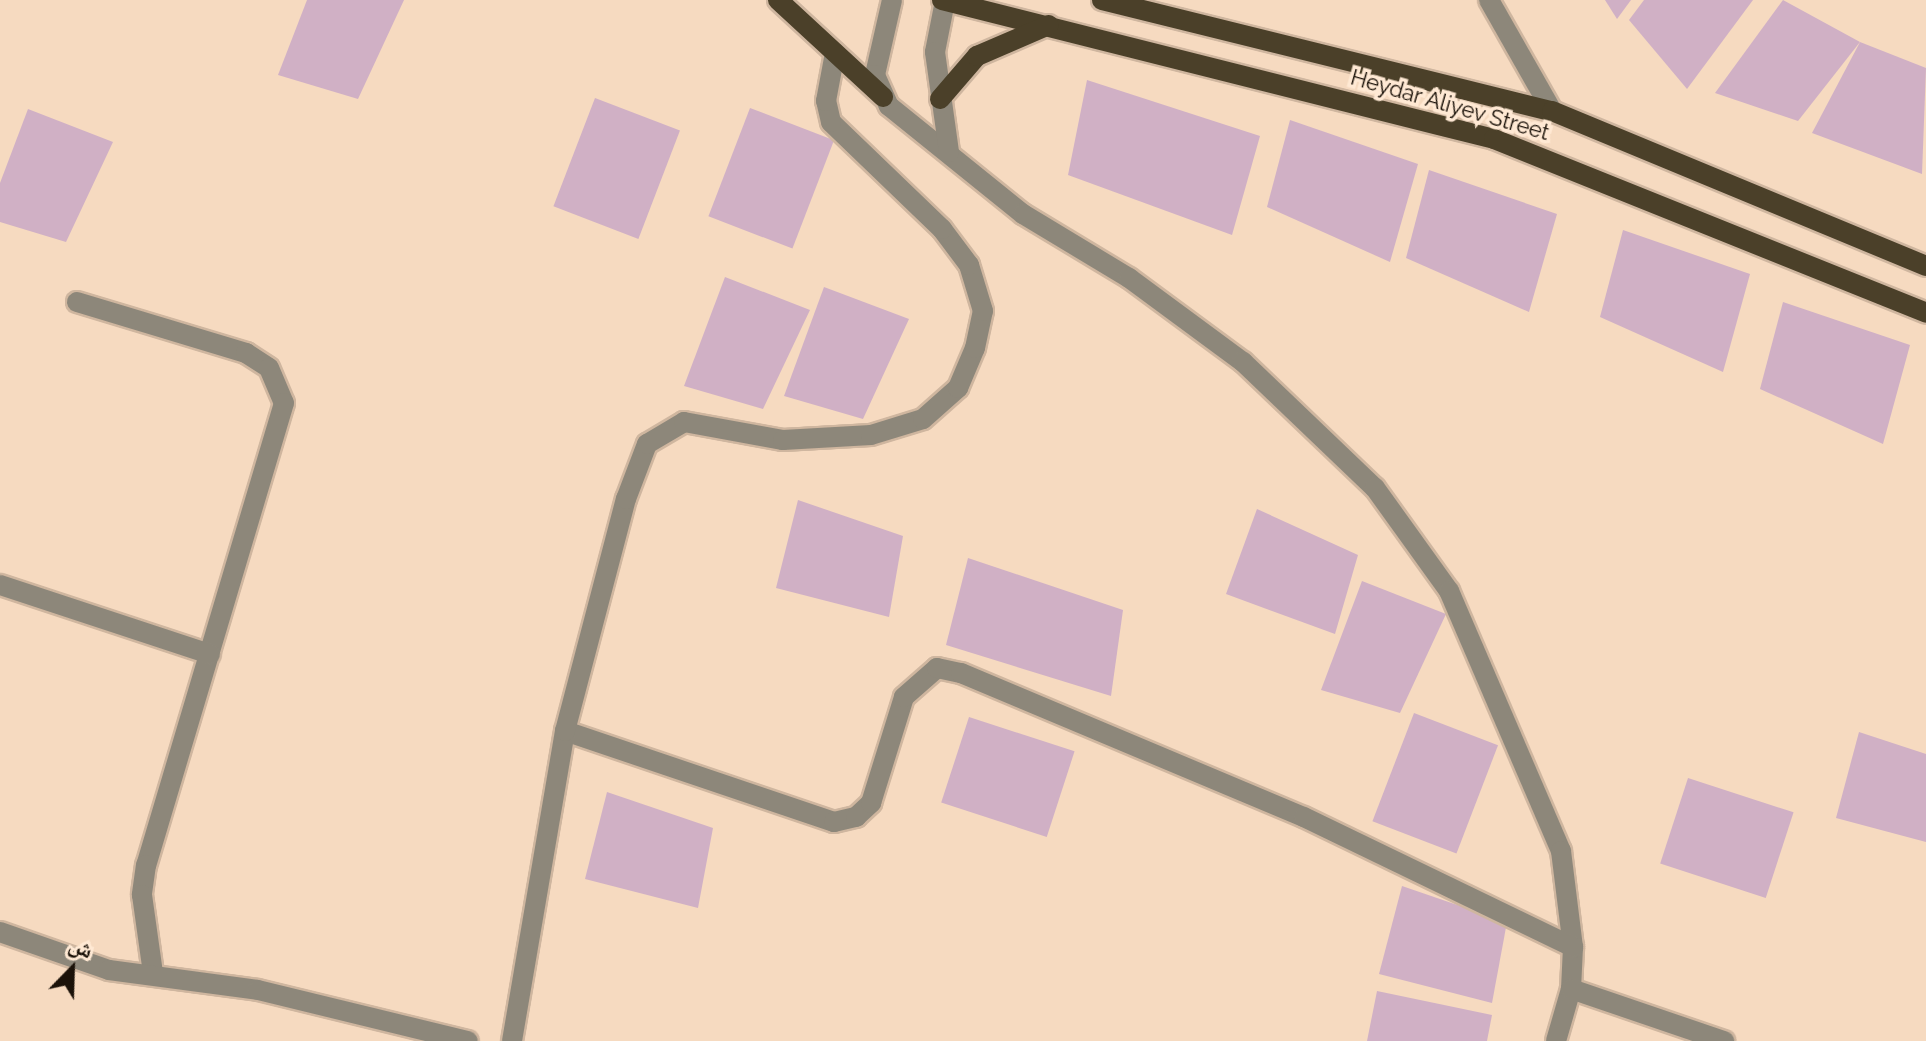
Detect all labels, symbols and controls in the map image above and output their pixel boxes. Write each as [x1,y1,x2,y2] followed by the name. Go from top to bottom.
[1347,64,1553,146] street label: Heydar Aliyev Street
[32,929,112,1009] north arrow
[66,930,97,963] text: ش

